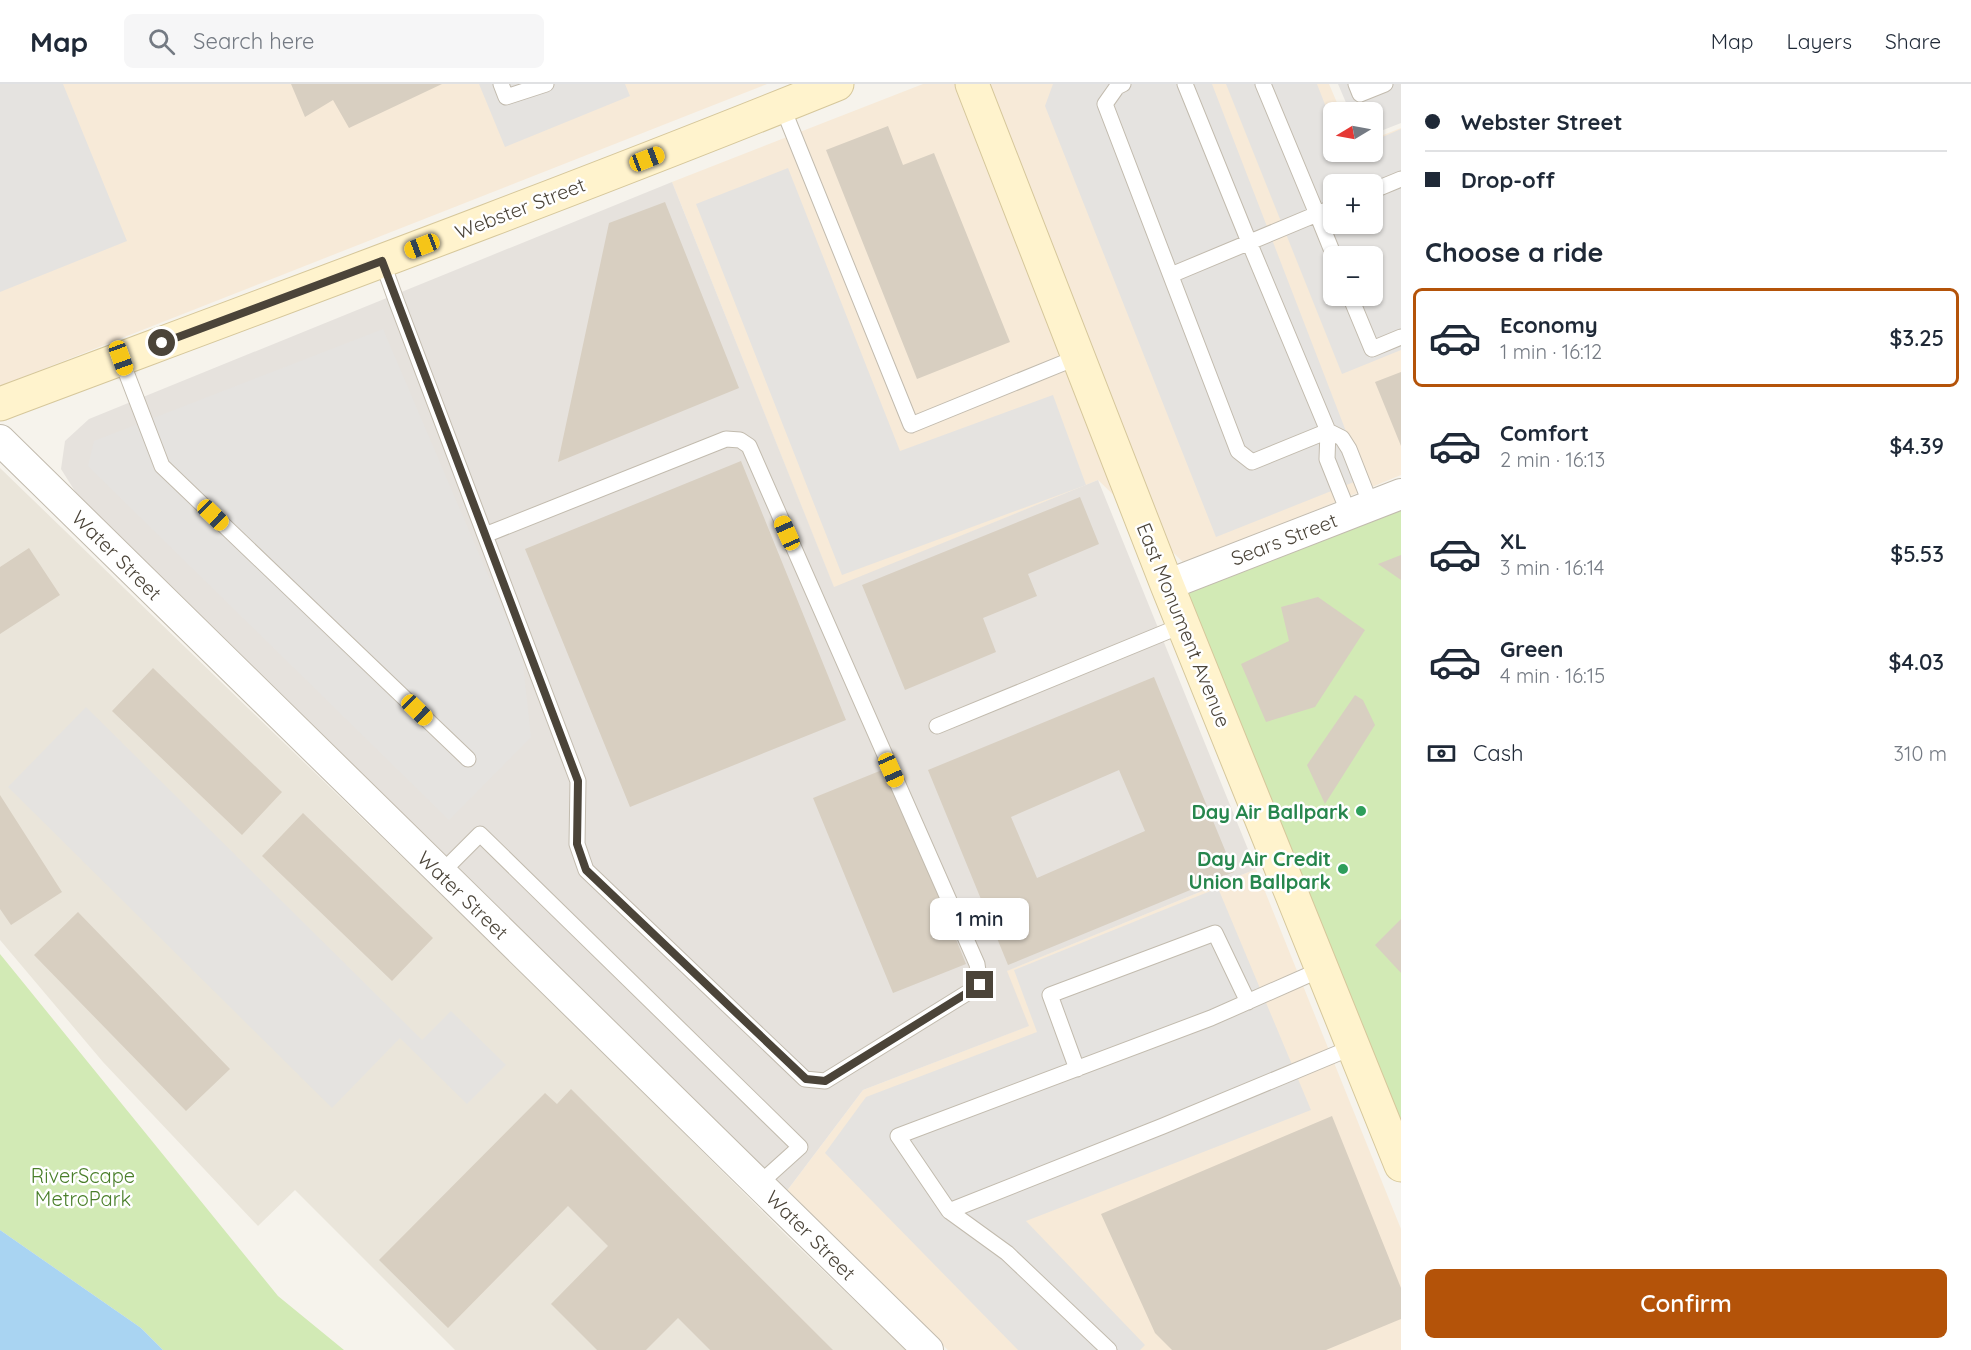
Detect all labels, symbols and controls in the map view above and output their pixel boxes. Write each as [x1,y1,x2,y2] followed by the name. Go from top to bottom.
[124,14,544,68] search box
[30,24,88,59] text: Map
[145,25,178,58] icon: search
[193,27,315,55] text: Search here
[1711,28,1754,54] text: Map
[1787,28,1852,54] text: Layers
[1885,28,1941,54] text: Share
[1323,102,1383,162] north arrow
[1323,102,1383,306] map controls
[1461,108,1623,136] text: Webster Street
[627,144,667,174] car
[1461,166,1555,194] text: Drop-off
[451,172,589,244] street label: Webster Street
[1323,174,1383,234] button: +
[402,231,442,261] car
[1425,235,1603,269] text: Choose a ride
[1323,246,1383,306] button: −
[1428,311,1482,365] icon: car
[1500,311,1598,339] text: Economy
[1890,324,1944,352] text: $3.25
[148,329,175,356] route start
[106,338,136,378] car
[1500,339,1602,364] text: 1 min · 16:12
[1428,419,1482,473] icon: car
[1500,419,1589,447] text: Comfort
[1890,432,1944,460] text: $4.39
[1500,447,1605,472] text: 2 min · 16:13
[194,496,232,534] car
[67,505,167,605] street label: Water Street
[1227,507,1341,571] street label: Sears Street
[771,513,803,553] car
[1132,519,1236,731] street label: East Monument Avenue
[1428,527,1482,581] icon: car
[1500,527,1527,555] text: XL
[1890,540,1944,568] text: $5.53
[1500,555,1604,580] text: 3 min · 16:14
[1428,635,1482,689] icon: car
[1500,635,1563,663] text: Green
[1889,648,1944,676] text: $4.03
[1500,663,1605,688] text: 4 min · 16:15
[398,691,436,729] car
[1425,737,1458,770] icon: cash
[1473,739,1524,767] text: Cash
[1894,741,1947,766] text: 310 m
[875,750,907,790] car
[1191,799,1349,824] place label: Day Air Ballpark
[1354,804,1368,818] marker: Day Air Ballpark
[412,845,514,945] street label: Water Street
[1189,846,1331,894] place label: Day Air Credit Union Ballpark
[1336,862,1350,876] marker: Day Air Credit Union Ballpark
[930,898,1030,940] callout: 1 min
[956,906,1003,931] text: 1 min
[966,971,993,998] route end
[31,1163,135,1211] park label: RiverScape MetroPark
[761,1185,861,1285] street label: Water Street
[1425,1269,1947,1338] button: Confirm

